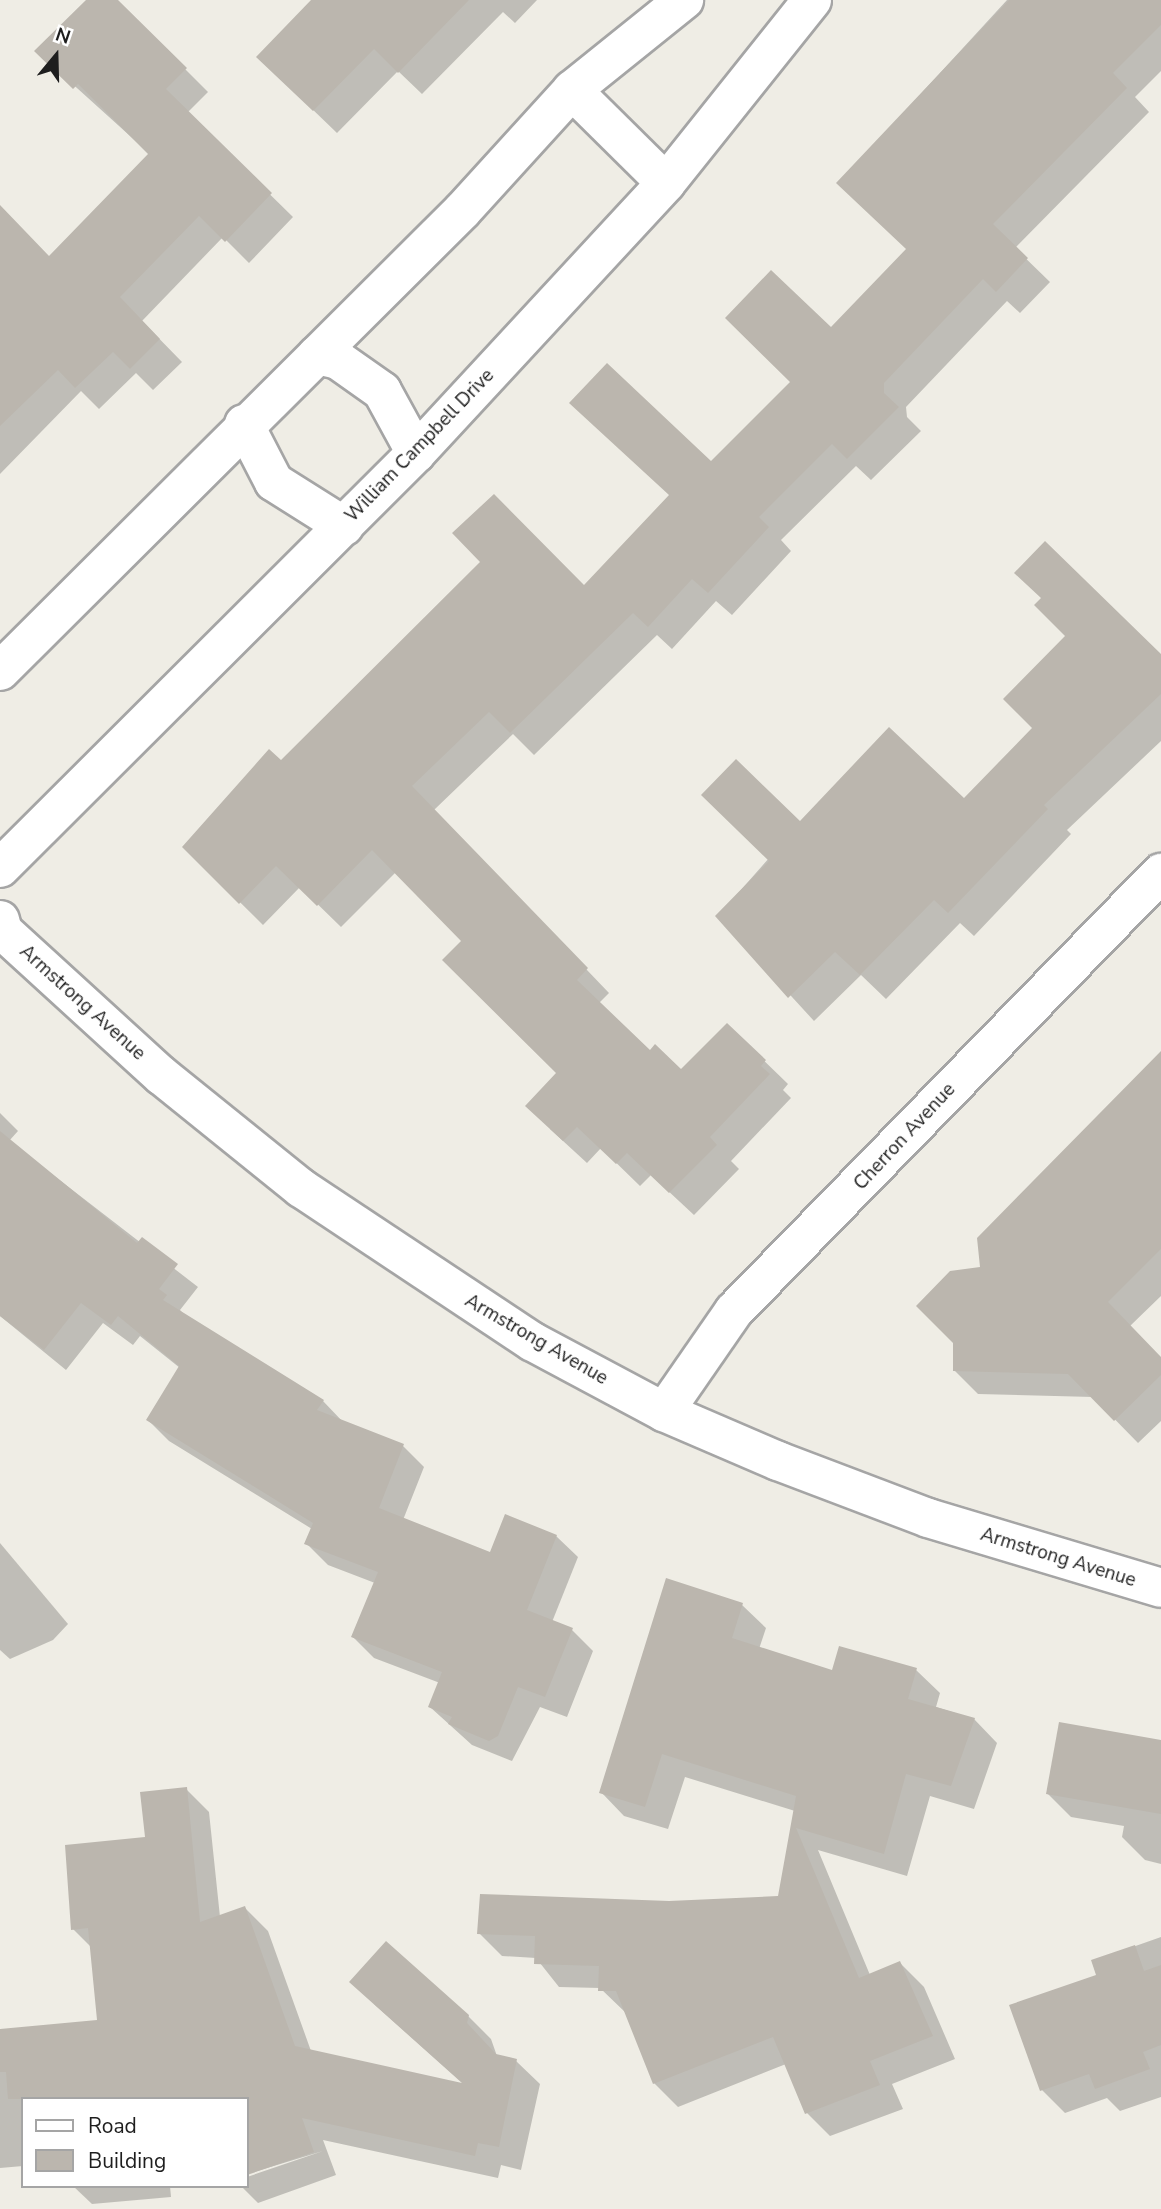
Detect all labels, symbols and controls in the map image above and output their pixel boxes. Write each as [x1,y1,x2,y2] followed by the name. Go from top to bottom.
[21,21,91,91] north arrow
[52,22,74,51] text: N
[341,365,499,527] street label: William Campbell Drive
[14,941,150,1065] street label: Armstrong Avenue
[850,1079,960,1195] street label: Cherron Avenue
[460,1290,612,1390] street label: Armstrong Avenue
[978,1524,1138,1592] street label: Armstrong Avenue
[21,2097,248,2188] legend
[88,2112,137,2140] text: Road
[88,2147,166,2175] text: Building

